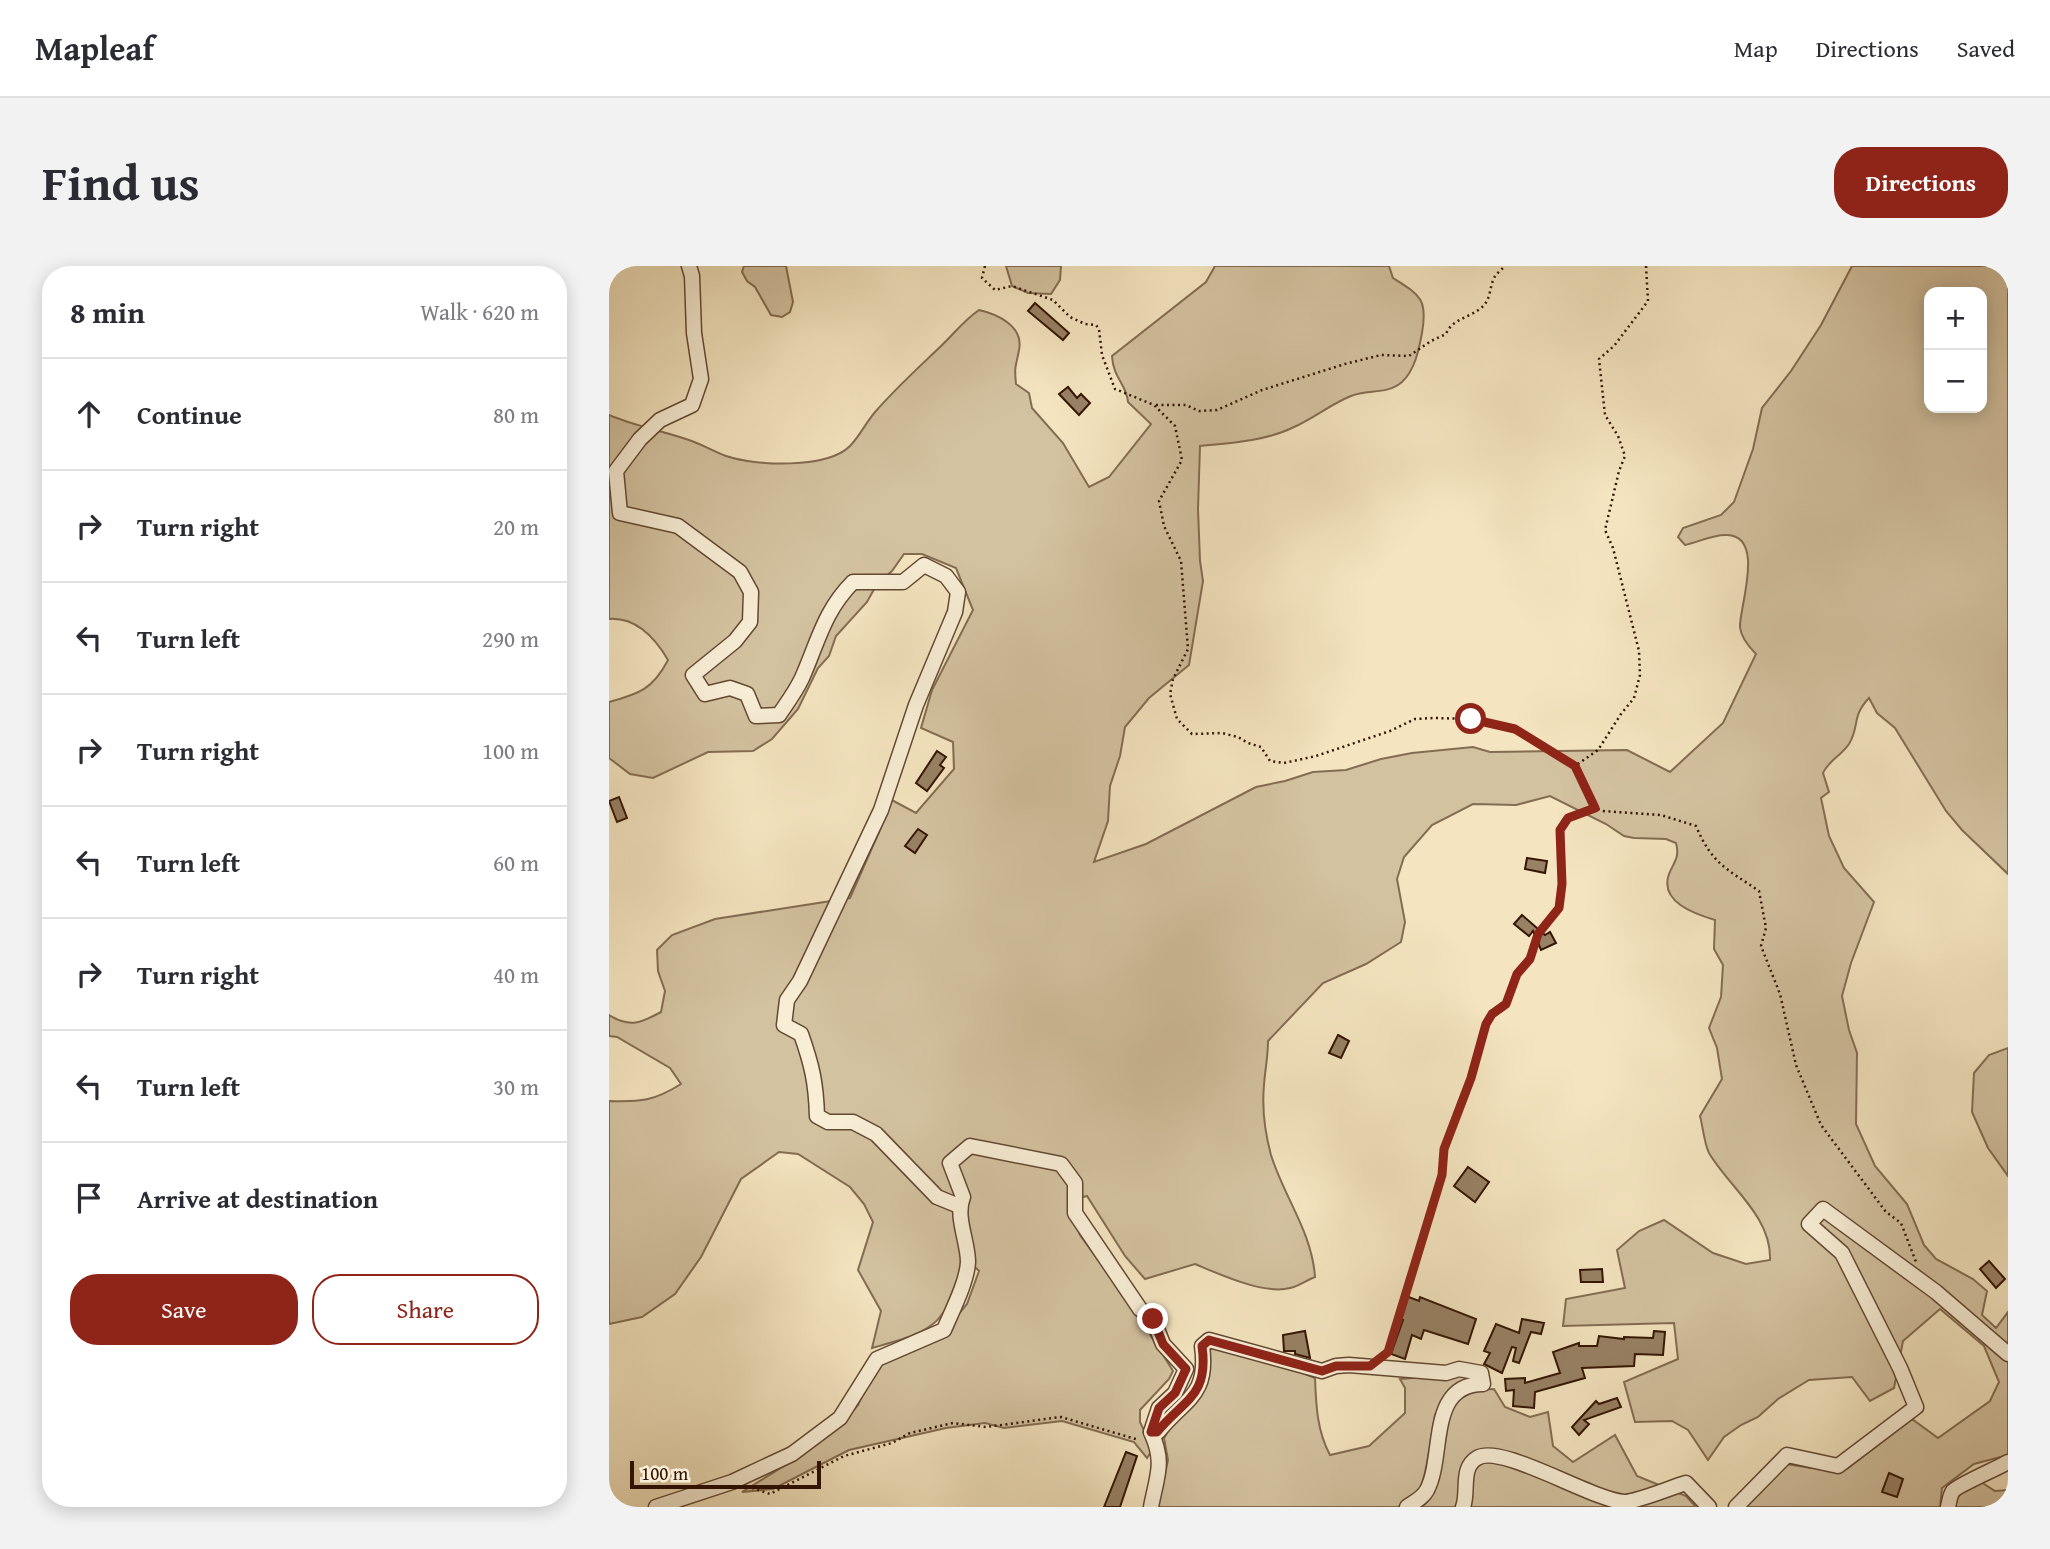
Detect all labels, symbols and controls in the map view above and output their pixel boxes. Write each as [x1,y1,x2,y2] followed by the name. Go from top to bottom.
[35,24,154,72] text: Mapleaf
[1734,31,1778,66] text: Map
[1816,31,1919,66] text: Directions
[1957,31,2015,66] text: Saved
[42,146,200,218] text: Find us
[1834,147,2008,218] button: Directions
[1924,287,1987,413] map controls
[1924,287,1987,350] button: +
[70,290,145,334] text: 8 min
[420,295,539,328] text: Walk · 620 m
[1924,350,1987,413] button: −
[70,395,108,433] icon: ahead
[137,395,242,434] text: Continue
[493,398,539,431] text: 80 m
[70,507,108,545] icon: right
[137,507,259,546] text: Turn right
[493,510,539,543] text: 20 m
[70,619,108,657] icon: left
[137,619,240,658] text: Turn left
[482,622,539,655] text: 290 m
[1455,703,1486,734] route start
[70,731,108,769] icon: right
[137,731,259,770] text: Turn right
[482,734,539,767] text: 100 m
[70,843,108,881] icon: left
[137,843,240,882] text: Turn left
[493,846,539,879] text: 60 m
[70,955,108,993] icon: right
[137,955,259,994] text: Turn right
[493,958,539,991] text: 40 m
[70,1067,108,1105] icon: left
[137,1067,240,1106] text: Turn left
[493,1070,539,1103] text: 30 m
[70,1179,108,1217] icon: arrive
[137,1179,378,1218] text: Arrive at destination
[70,1274,298,1345] button: Save
[312,1274,539,1345] button: Share
[1137,1303,1168,1334] route end
[630,1458,821,1490] scale bar
[641,1459,688,1487] text: 100 m

